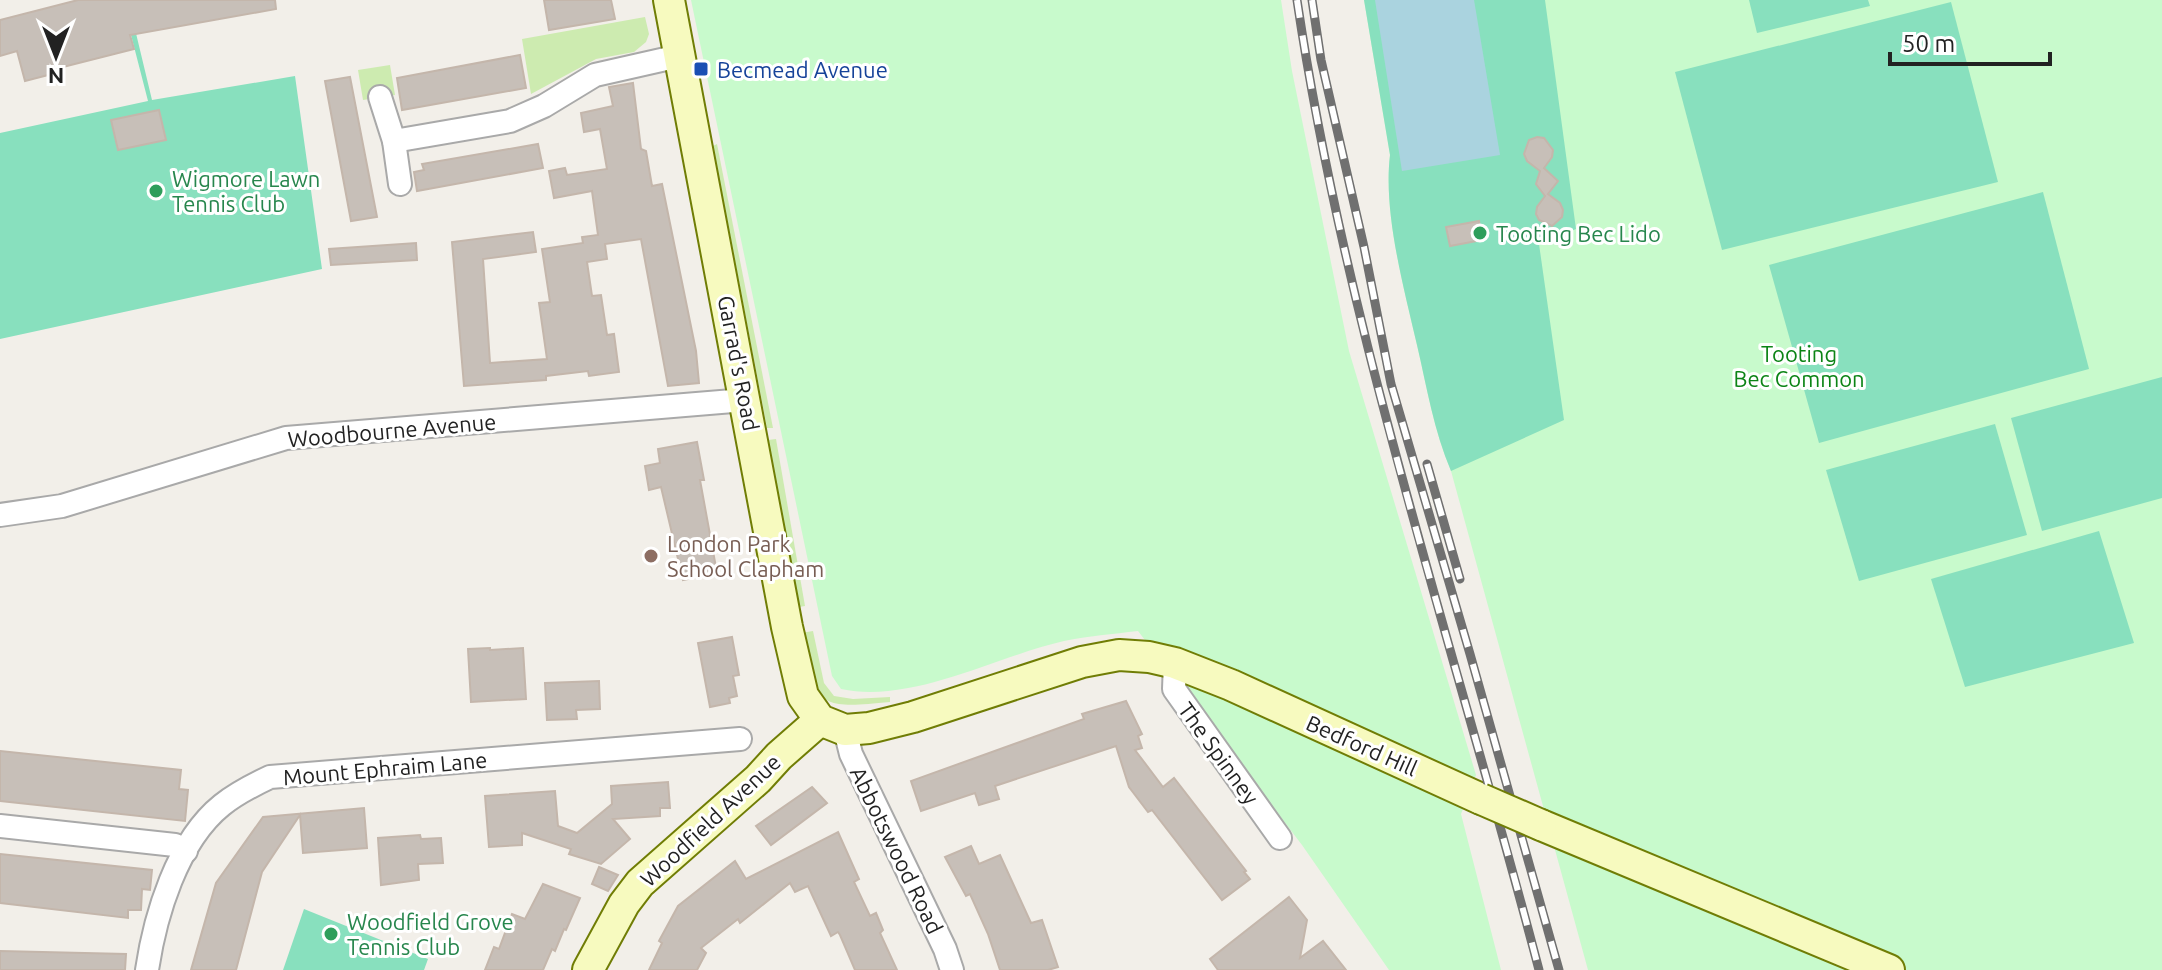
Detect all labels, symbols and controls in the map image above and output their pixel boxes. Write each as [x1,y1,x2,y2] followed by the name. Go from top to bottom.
[16,16,96,96] north arrow
[1890,16,2050,66] scale bar
[1902,30,1955,57] text: 50 m
[717,57,888,82] place label: Becmead Avenue
[692,60,710,78] marker: Becmead Avenue
[48,64,64,89] text: N
[172,166,320,216] place label: Wigmore Lawn Tennis Club
[147,182,165,200] marker: Wigmore Lawn Tennis Club
[1496,221,1661,246] place label: Tooting Bec Lido
[1471,224,1489,242] marker: Tooting Bec Lido
[714,293,764,433] street label: Garrad's Road
[1733,341,1865,391] park label: Tooting Bec Common
[287,408,497,452] street label: Woodbourne Avenue
[667,531,824,581] place label: London Park School Clapham
[642,547,660,565] marker: London Park School Clapham
[1174,697,1264,809] street label: The Spinney
[1303,709,1421,781] street label: Bedford Hill
[282,747,488,789] street label: Mount Ephraim Lane
[635,749,785,891] street label: Woodfield Avenue
[846,762,948,938] street label: Abbotswood Road
[347,909,514,959] place label: Woodfield Grove Tennis Club
[322,925,340,943] marker: Woodfield Grove Tennis Club

